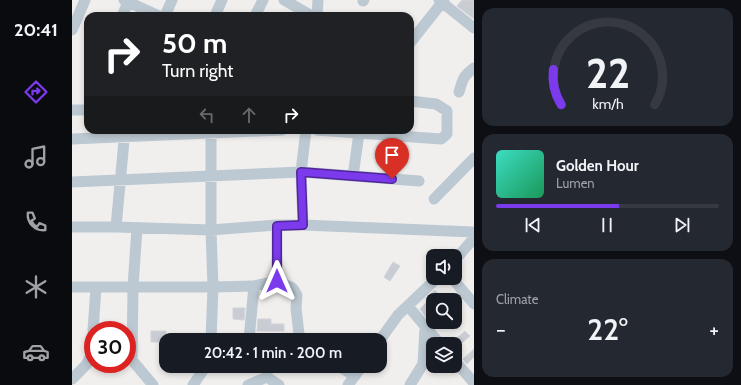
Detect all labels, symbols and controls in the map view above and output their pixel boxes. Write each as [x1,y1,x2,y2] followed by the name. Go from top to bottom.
[14,19,58,41] text: 20:41
[162,26,227,60] text: 50 m
[96,28,148,80] icon: right
[585,48,630,98] text: 22
[162,60,233,82] text: Turn right
[22,78,50,106] icon: directions
[592,94,623,112] text: km/h
[196,104,218,126] icon: left
[238,104,260,126] icon: ahead
[280,104,302,126] icon: right
[375,138,409,179] pin
[22,143,50,171] icon: music
[381,144,403,166] icon: arrive
[556,157,639,175] text: Golden Hour
[556,175,595,191] text: Lumen
[22,208,50,236] icon: phone
[522,214,544,236] icon: previous
[596,214,618,236] icon: pause
[671,214,693,236] icon: next
[426,249,462,373] map controls
[426,249,462,285] button: sound
[256,260,298,302] position arrow
[22,273,50,301] icon: climate
[496,291,538,307] text: Climate
[426,293,462,329] button: search
[587,311,628,348] text: 22°
[496,316,506,343] text: −
[709,316,719,343] text: +
[84,321,136,373] speed limit sign: 30
[426,337,462,373] button: layers
[22,338,50,366] icon: car
[204,344,342,362] text: 20:42 · 1 min · 200 m

